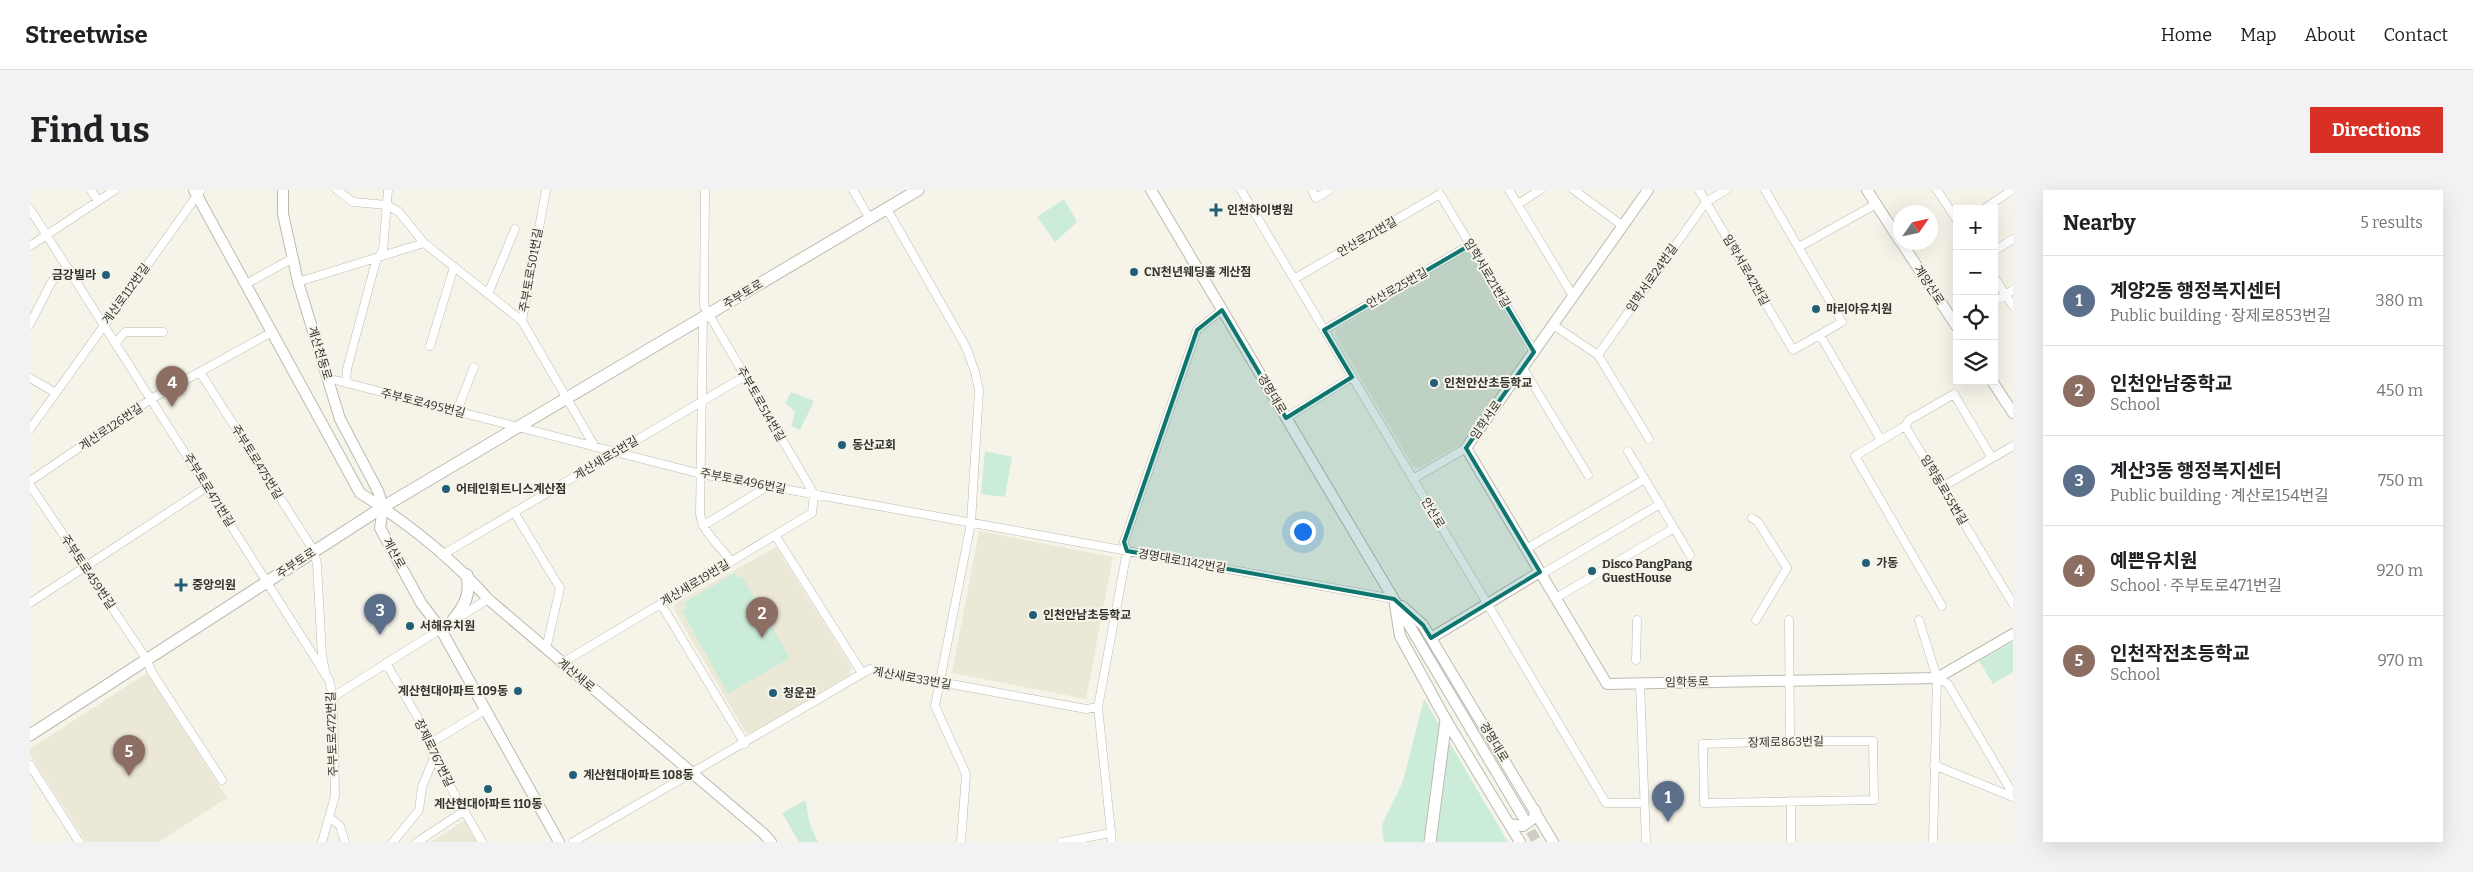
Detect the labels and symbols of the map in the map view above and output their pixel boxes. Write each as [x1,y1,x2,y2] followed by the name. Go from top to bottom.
[1209,203,1223,217] marker: 인천하이병원
[1227,203,1293,217] place label: 인천하이병원
[1893,205,1938,250] north arrow
[1335,214,1399,260] street label: 안산로21번길
[517,227,545,313] street label: 주부토로501번길
[1720,232,1772,308] street label: 임학서로42번길
[1461,236,1513,310] street label: 임학서로21번길
[1623,241,1681,315] street label: 임학서로24번길
[99,261,153,327] street label: 계산로112번길
[1911,263,1947,307] street label: 계양산로
[1144,265,1251,279] place label: CN천년웨딩홀 계산점
[1364,265,1430,311] street label: 안산로25번길
[1128,266,1140,278] marker: CN천년웨딩홀 계산점
[52,268,96,282] place label: 금강빌라
[100,269,112,281] marker: 금강빌라
[720,277,766,311] street label: 주부토로
[1826,302,1892,316] place label: 마리아유치원
[1810,303,1822,315] marker: 마리아유치원
[305,325,335,381] street label: 계산천동로
[734,364,788,444] street label: 주부토로514번길
[156,366,188,407] pin: 4
[1255,371,1289,417] street label: 경명대로
[1444,376,1532,390] place label: 인천안산초등학교
[1428,377,1440,389] marker: 인천안산초등학교
[379,386,467,420] street label: 주부토로495번길
[1468,398,1504,442] street label: 임학서로
[77,401,145,453] street label: 계산로126번길
[228,422,286,502] street label: 주부토로475번길
[571,433,641,483] street label: 계산새로5번길
[852,438,896,452] place label: 동산교회
[836,439,848,451] marker: 동산교회
[181,451,237,529] street label: 주부토로471번길
[1918,453,1970,527] street label: 임학동로55번길
[699,466,787,496] street label: 주부토로496번길
[456,482,566,496] place label: 어테인휘트니스계산점
[440,483,452,495] marker: 어테인휘트니스계산점
[1418,495,1448,531] street label: 안산로
[1290,519,1316,545] your location
[58,532,118,612] street label: 주부토로459번길
[380,535,408,571] street label: 계산로
[274,545,318,581] street label: 주부토로
[1137,546,1227,576] street label: 경명대로1142번길
[1876,556,1898,570] place label: 가동
[658,557,732,609] street label: 계산새로19번길
[1602,557,1692,585] place label: Disco PangPang GuestHouse
[1860,557,1872,569] marker: 가동
[1586,565,1598,577] marker: Disco PangPang GuestHouse
[174,578,188,592] marker: 중앙의원
[192,578,236,592] place label: 중앙의원
[364,594,396,635] pin: 3
[746,597,778,638] pin: 2
[1043,608,1131,622] place label: 인천안남초등학교
[1027,609,1039,621] marker: 인천안남초등학교
[420,619,475,633] place label: 서해유치원
[404,620,416,632] marker: 서해유치원
[555,655,597,695] street label: 계산새로
[872,664,952,692] street label: 계산새로33번길
[1665,675,1709,689] street label: 임학동로
[398,684,508,698] place label: 계산현대아파트 109동
[512,685,524,697] marker: 계산현대아파트 109동
[783,686,816,700] place label: 청운관
[767,687,779,699] marker: 청운관
[324,691,340,777] street label: 주부토로472번길
[411,717,457,789] street label: 장제로767번길
[1477,719,1511,765] street label: 경명대로
[1748,734,1824,750] street label: 장제로863번길
[113,735,145,776] pin: 5
[583,768,694,782] place label: 계산현대아파트 108동
[567,769,579,781] marker: 계산현대아파트 108동
[1652,781,1684,822] pin: 1
[482,783,494,795] marker: 계산현대아파트 110동
[434,797,542,811] place label: 계산현대아파트 110동

